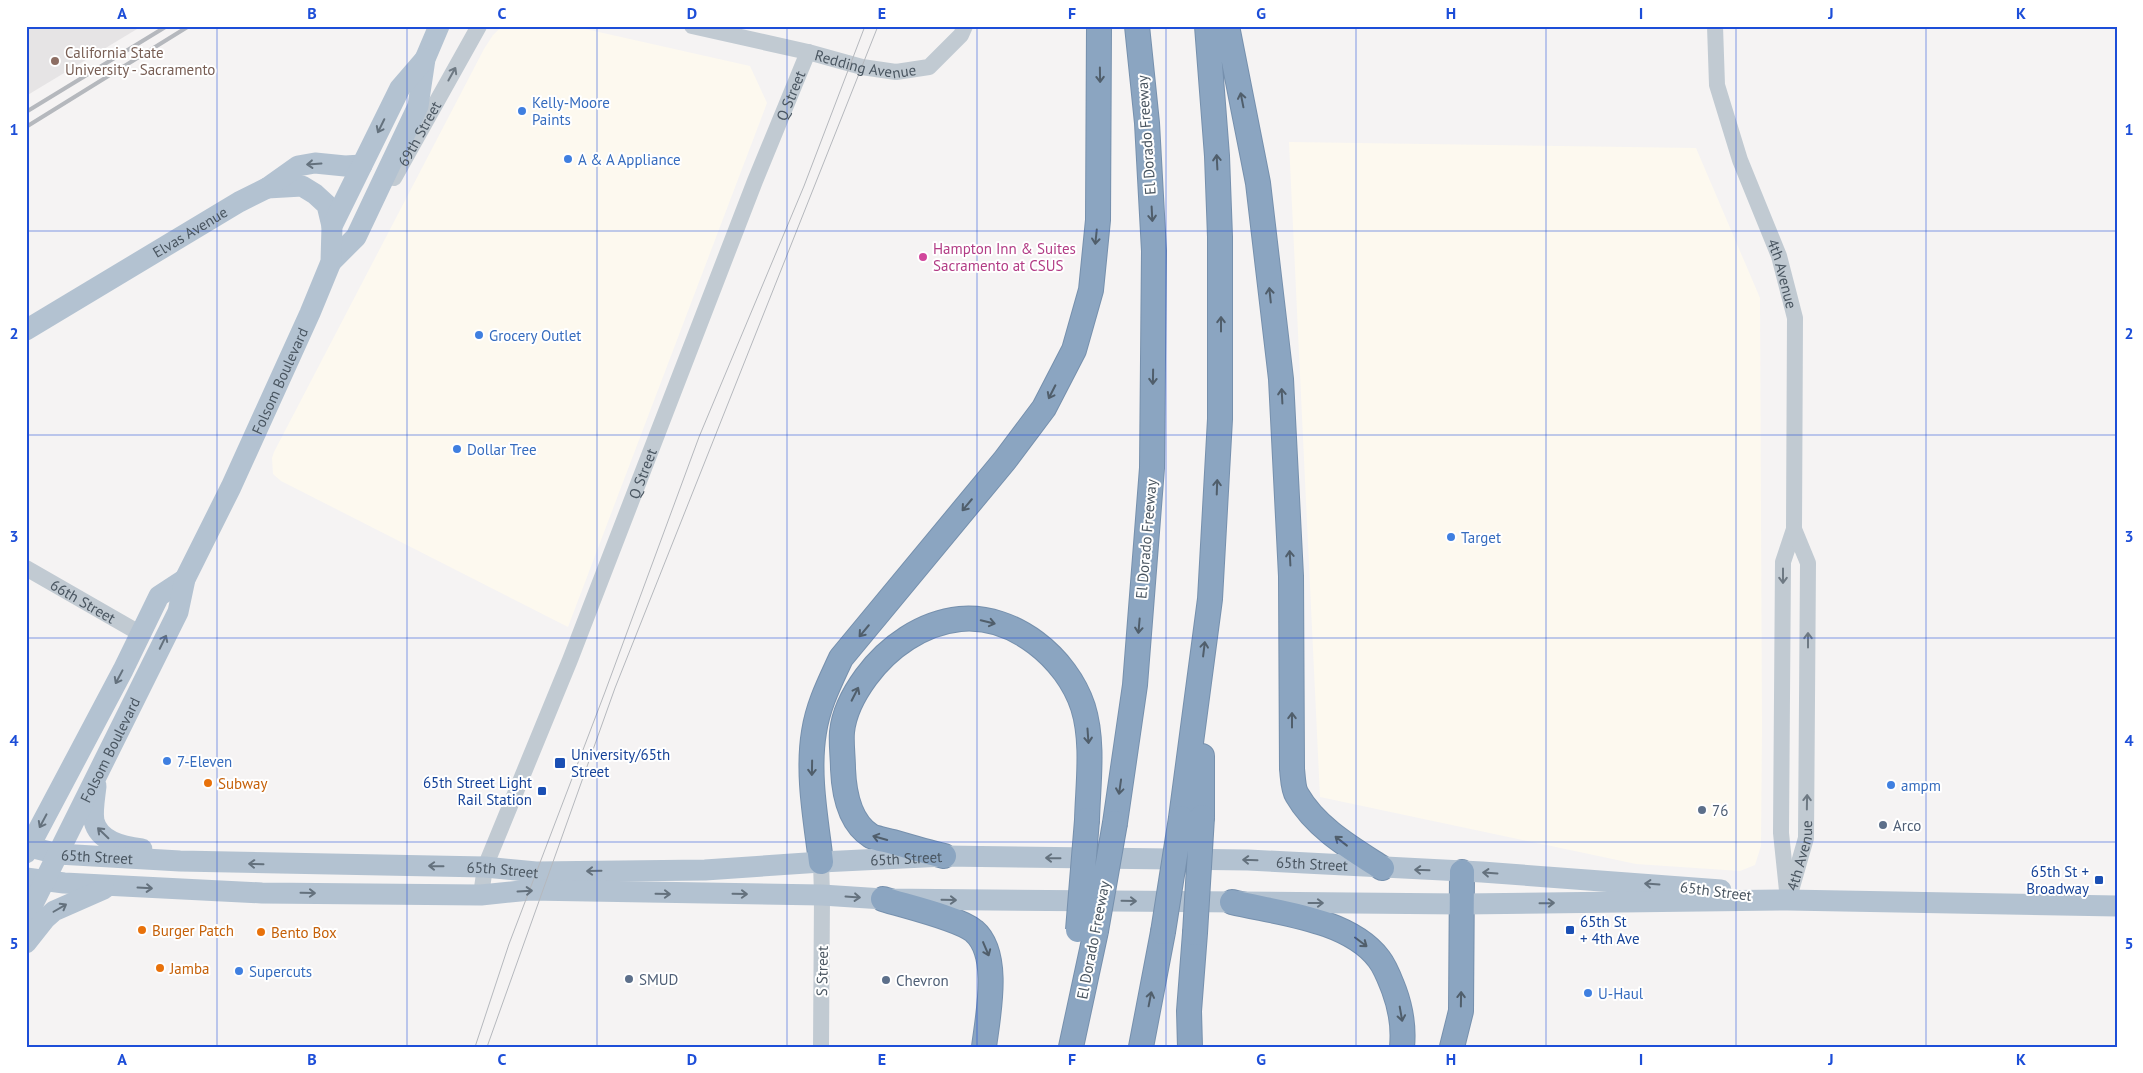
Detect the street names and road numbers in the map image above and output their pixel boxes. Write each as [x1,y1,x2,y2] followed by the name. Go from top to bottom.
[813,45,917,82] street label: Redding Avenue
[771,68,809,123] street label: Q Street
[1132,74,1160,196] street label: El Dorado Freeway
[393,97,445,170] street label: 69th Street
[149,202,231,261] street label: Elvas Avenue
[1763,236,1802,311] street label: 4th Avenue
[247,324,312,437] street label: Folsom Boulevard
[624,446,660,501] street label: Q Street
[1131,478,1161,600] street label: El Dorado Freeway
[47,575,119,627] street label: 66th Street
[75,694,144,805] street label: Folsom Boulevard
[1782,820,1816,893] street label: 4th Avenue
[60,845,133,868] street label: 65th Street
[870,847,943,869] street label: 65th Street
[1275,852,1348,875] street label: 65th Street
[467,857,539,882] street label: 65th Street
[1679,877,1753,905] street label: 65th Street
[1072,879,1114,1001] street label: El Dorado Freeway
[812,946,832,996] street label: S Street

